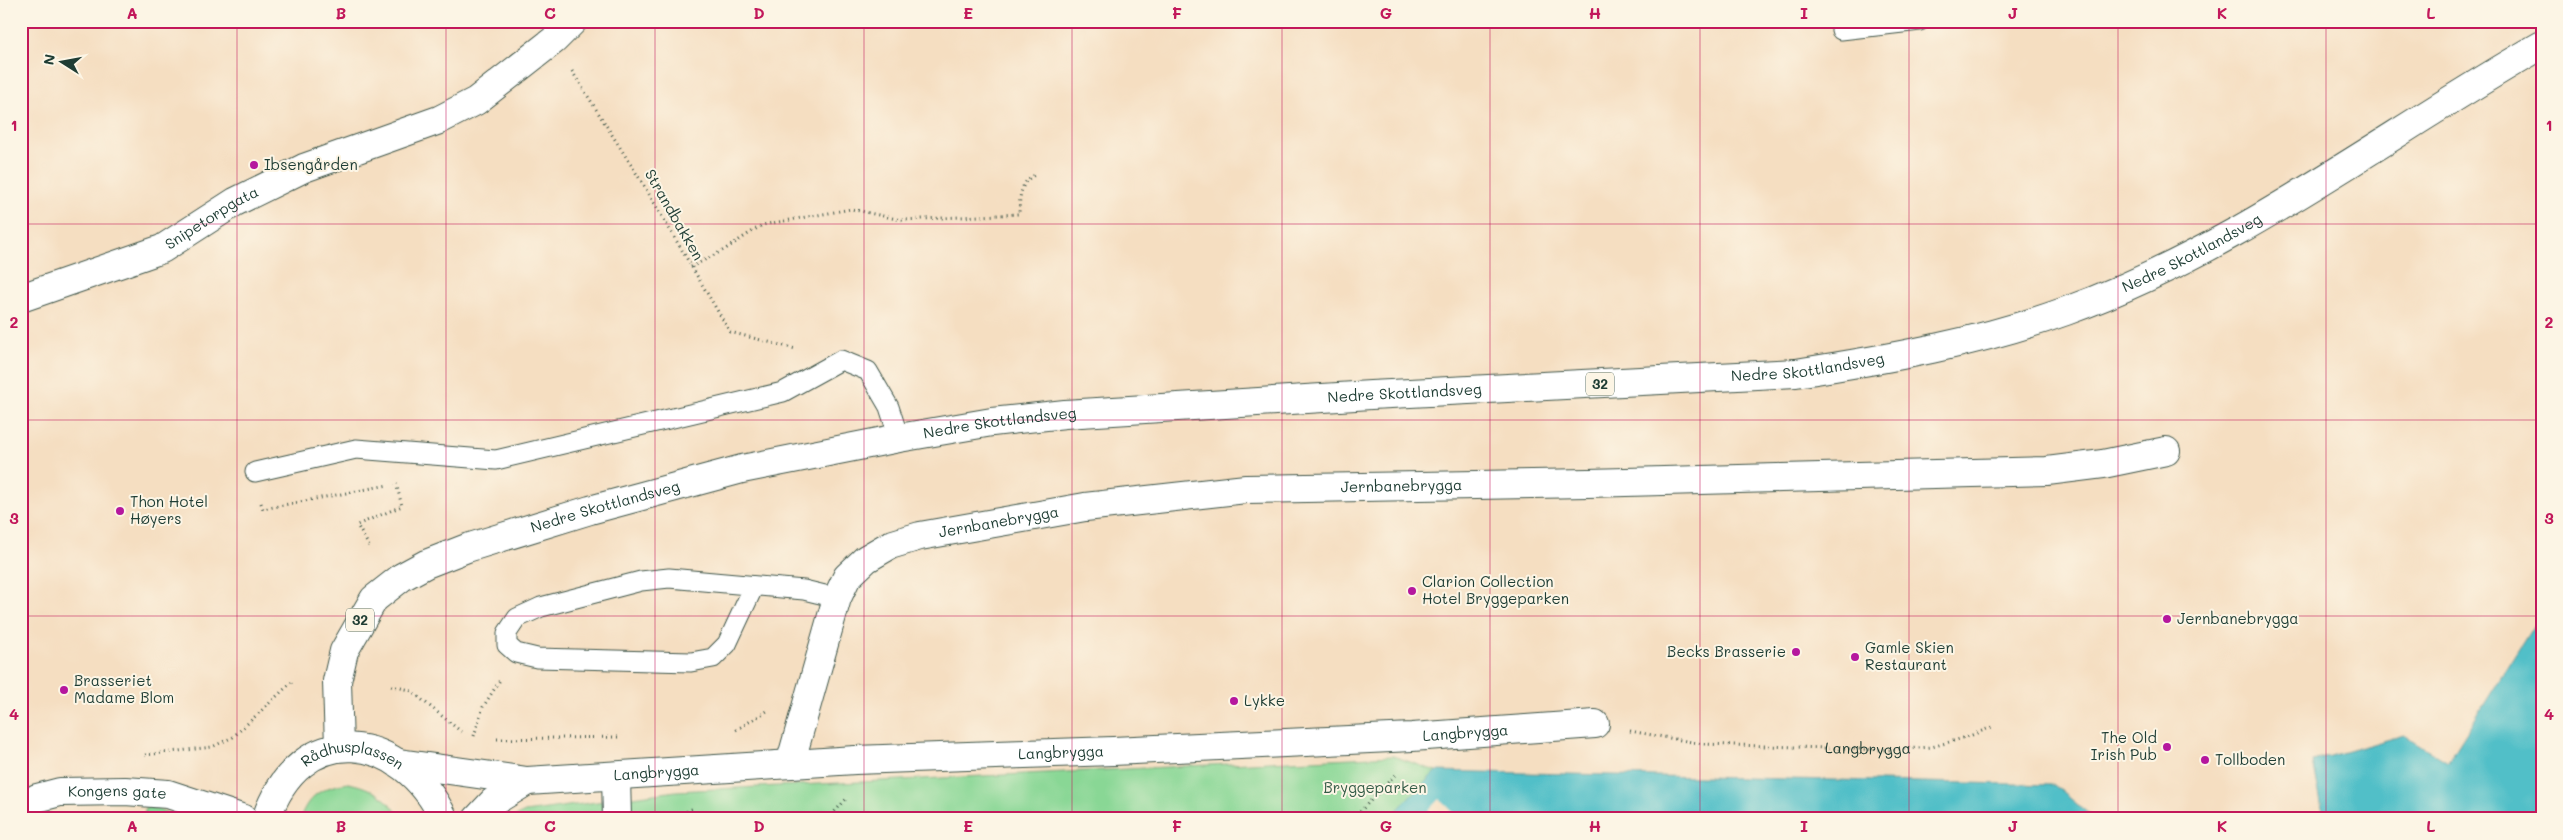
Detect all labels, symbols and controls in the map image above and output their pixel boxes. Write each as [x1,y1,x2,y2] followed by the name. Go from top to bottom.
[126,2,138,23] text: A
[336,2,346,23] text: B
[544,2,556,23] text: C
[753,2,765,23] text: D
[963,2,973,23] text: E
[1172,2,1182,23] text: F
[1380,2,1392,23] text: G
[1589,2,1601,23] text: H
[1800,2,1808,23] text: I
[2008,2,2018,23] text: J
[2217,2,2227,23] text: K
[2426,2,2436,23] text: L
[38,38,88,88] north arrow
[38,52,59,66] text: N
[10,114,18,135] text: 1
[2545,114,2553,135] text: 1
[264,154,358,174] place label: Ibsengården
[248,159,260,171] marker: Ibsengården
[641,165,709,264] street label: Strandbakken
[161,181,261,254] street label: Snipetorpgata
[2119,208,2265,296] street label: Nedre Skottlandsveg
[10,311,19,332] text: 2
[2545,311,2554,332] text: 2
[1730,347,1886,385] street label: Nedre Skottlandsveg
[1586,372,1614,396] road number: 32
[1327,378,1482,407] street label: Nedre Skottlandsveg
[922,402,1077,443] street label: Nedre Skottlandsveg
[1340,474,1462,496] street label: Jernbanebrygga
[528,475,682,537] street label: Nedre Skottlandsveg
[130,491,208,528] place label: Thon Hotel Høyers
[937,501,1060,542] street label: Jernbanebrygga
[114,505,126,517] marker: Thon Hotel Høyers
[9,507,19,528] text: 3
[2544,507,2554,528] text: 3
[1422,571,1569,608] place label: Clarion Collection Hotel Bryggeparken
[1406,585,1418,597] marker: Clarion Collection Hotel Bryggeparken
[346,608,374,632] road number: 32
[2177,608,2299,628] place label: Jernbanebrygga
[2161,613,2173,625] marker: Jernbanebrygga
[1865,637,1954,674] place label: Gamle Skien Restaurant
[1667,641,1786,661] place label: Becks Brasserie
[1790,646,1802,658] marker: Becks Brasserie
[1849,651,1861,663] marker: Gamle Skien Restaurant
[74,670,174,707] place label: Brasseriet Madame Blom
[58,684,70,696] marker: Brasseriet Madame Blom
[1244,690,1285,710] place label: Lykke
[1228,695,1240,707] marker: Lykke
[9,703,19,724] text: 4
[2544,703,2554,724] text: 4
[1422,719,1509,745] street label: Langbrygga
[2091,727,2157,764] place label: The Old Irish Pub
[296,736,408,773] text: Rådhusplassen
[1825,737,1911,759] street label: Langbrygga
[1018,740,1104,763] street label: Langbrygga
[2161,741,2173,753] marker: The Old Irish Pub
[2215,749,2285,769] place label: Tollboden
[2199,754,2211,766] marker: Tollboden
[299,759,407,779] street label: Rådhusplassen
[613,759,700,784] street label: Langbrygga
[1323,777,1427,797] park label: Bryggeparken
[68,780,167,803] street label: Kongens gate
[126,815,138,836] text: A
[336,815,346,836] text: B
[544,815,556,836] text: C
[753,815,765,836] text: D
[963,815,973,836] text: E
[1172,815,1182,836] text: F
[1380,815,1392,836] text: G
[1589,815,1601,836] text: H
[1800,815,1808,836] text: I
[2008,815,2018,836] text: J
[2217,815,2227,836] text: K
[2426,815,2436,836] text: L

